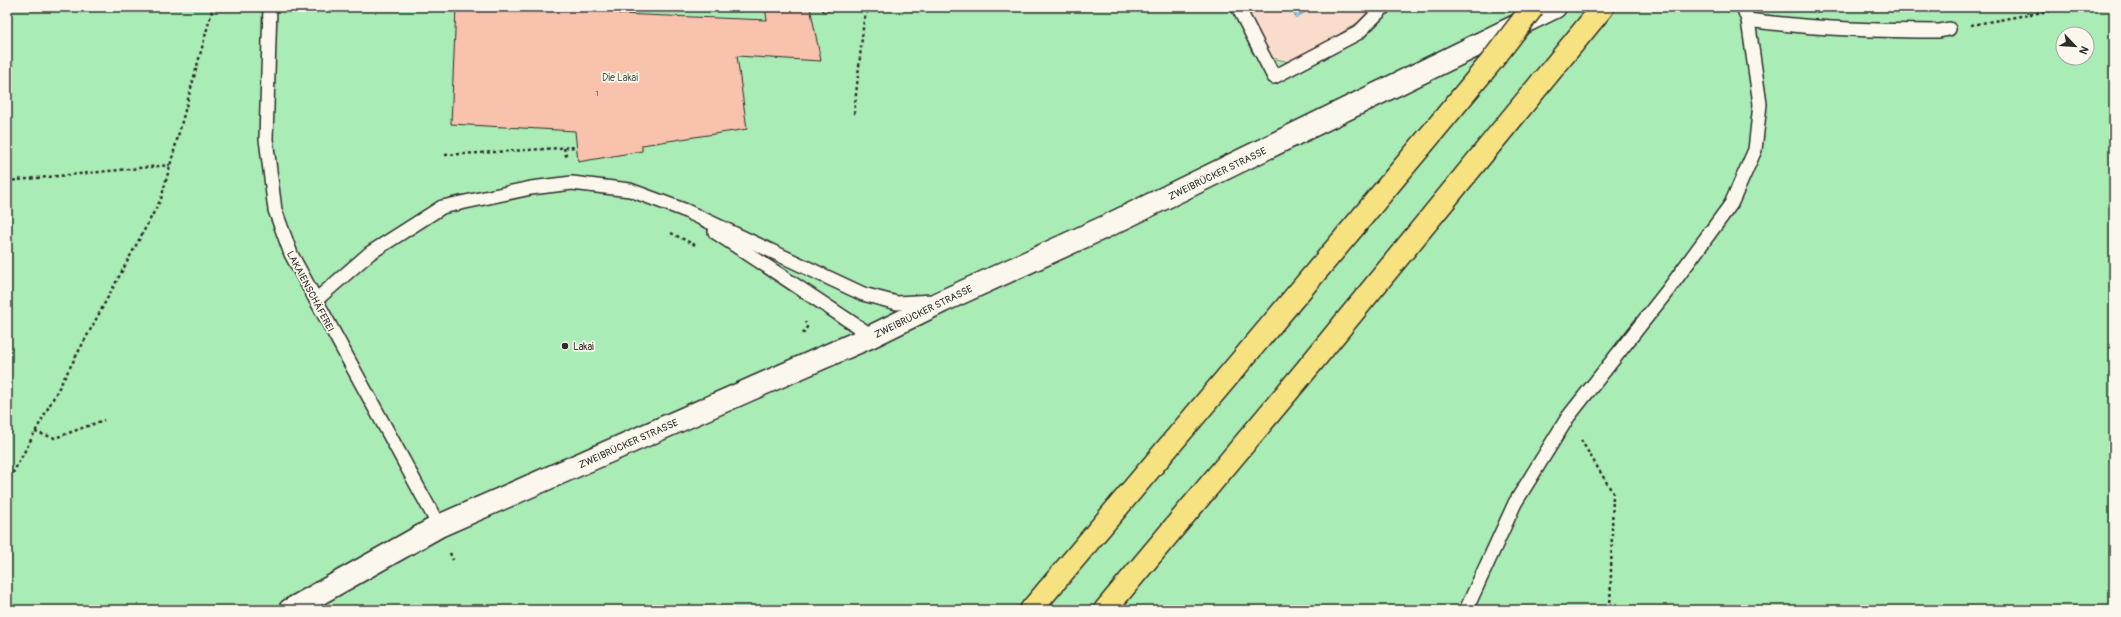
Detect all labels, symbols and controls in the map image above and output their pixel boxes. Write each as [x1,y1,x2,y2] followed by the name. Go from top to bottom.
[2055,26,2095,66] north arrow
[2076,44,2091,57] text: N
[602,72,638,84] park label: Die Lakai
[595,89,599,98] house number: 1
[1166,145,1268,203] street label: ZWEIBRÜCKER STRASSE
[284,249,336,334] street label: LAKAIENSCHÄFEREI
[872,283,974,341] street label: ZWEIBRÜCKER STRASSE
[560,341,570,351] marker: Lakai
[573,341,594,353] place label: Lakai
[577,417,680,471] street label: ZWEIBRÜCKER STRASSE

